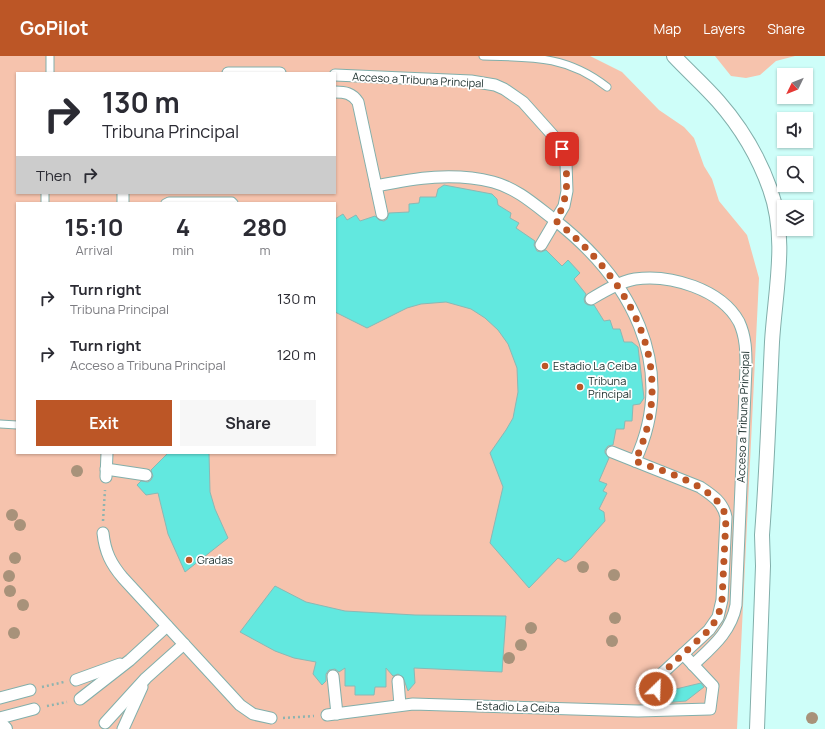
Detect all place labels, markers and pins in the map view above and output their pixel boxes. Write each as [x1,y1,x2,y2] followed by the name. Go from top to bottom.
[545,132,579,166] pin
[553,358,637,373] place label: Estadio La Ceiba
[540,361,550,371] marker: Estadio La Ceiba
[588,373,631,401] place label: Tribuna Principal
[575,382,585,392] marker: Tribuna Principal
[197,552,233,567] place label: Gradas
[184,555,194,565] marker: Gradas

